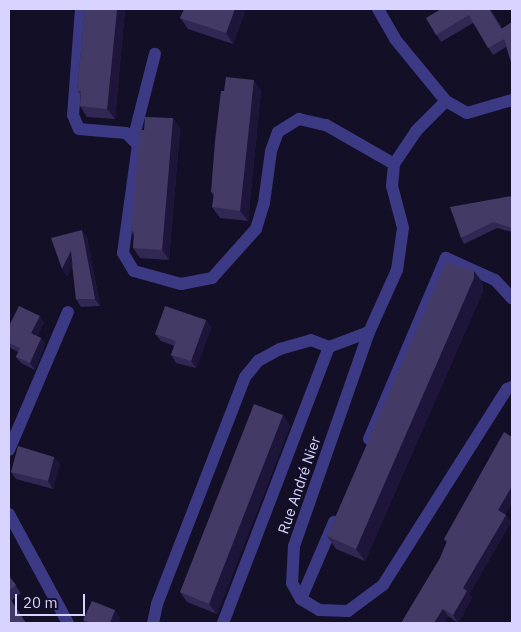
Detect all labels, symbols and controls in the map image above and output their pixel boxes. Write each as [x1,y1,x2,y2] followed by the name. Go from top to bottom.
[274,434,324,536] street label: Rue André Nier
[18,584,88,616] scale bar
[23,593,58,612] text: 20 m

